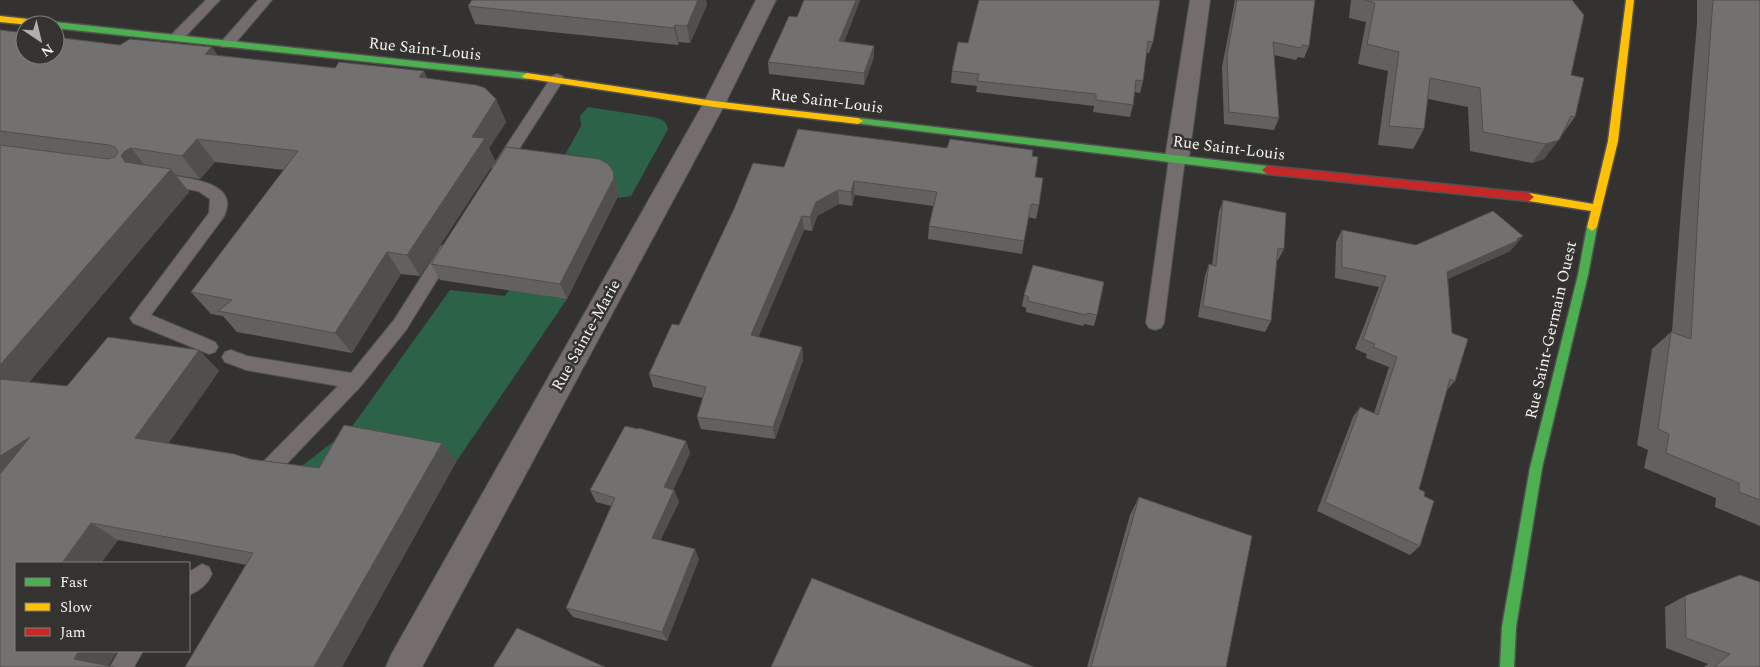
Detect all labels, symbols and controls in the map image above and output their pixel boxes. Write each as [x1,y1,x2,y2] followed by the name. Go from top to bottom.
[15,15,65,65] north arrow
[367,31,483,67] street label: Rue Saint-Louis
[36,38,58,62] text: N
[769,82,885,120] street label: Rue Saint-Louis
[1171,129,1287,167] street label: Rue Saint-Louis
[1519,238,1583,421] street label: Rue Saint-Germain Ouest
[545,275,627,395] street label: Rue Sainte-Marie
[15,562,190,652] legend
[60,571,88,594] text: Fast
[60,596,92,619] text: Slow
[60,621,86,644] text: Jam

